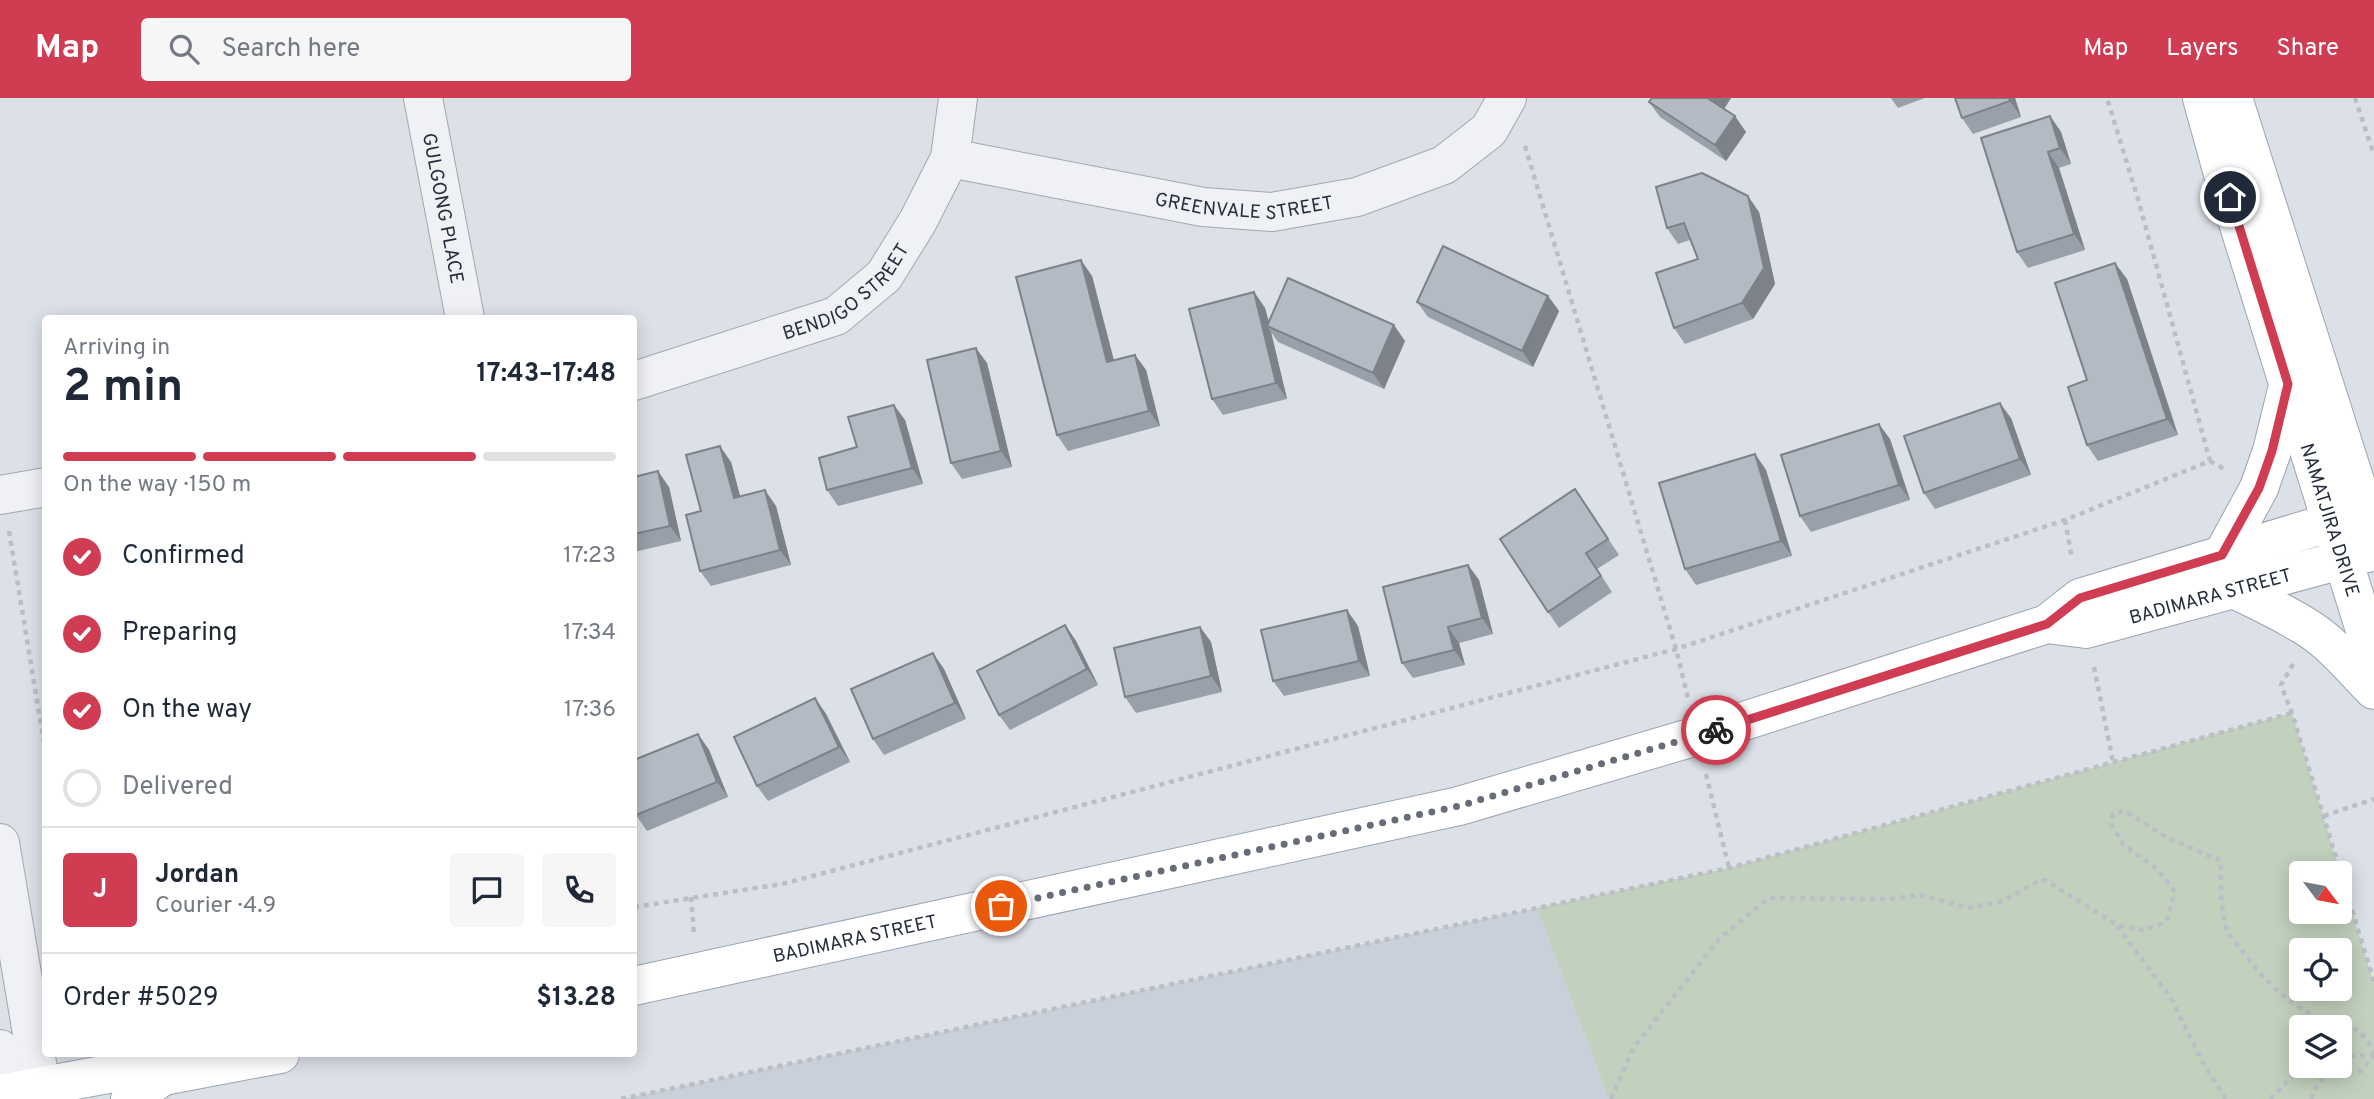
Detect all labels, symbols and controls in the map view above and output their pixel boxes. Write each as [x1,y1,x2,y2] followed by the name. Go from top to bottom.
[141,18,631,81] search box
[35,28,99,70] text: Map
[165,30,203,68] icon: search
[221,33,360,66] text: Search here
[2083,34,2128,64] text: Map
[2166,34,2238,64] text: Layers
[2276,34,2339,64] text: Share
[416,131,468,286] street label: GULGONG PLACE
[2200,167,2260,227] pin
[2211,178,2249,216] icon: home
[1153,188,1335,226] street label: GREENVALE STREET
[780,239,915,346] street label: BENDIGO STREET
[63,334,170,363] text: Arriving in
[476,358,616,391] text: 17:43–17:48
[63,359,183,418] text: 2 min
[2294,441,2364,600] street label: NAMATJIRA DRIVE
[63,471,251,500] text: On the way · 150 m
[63,538,101,576] icon: check
[122,540,245,573] text: Confirmed
[563,542,616,571] text: 17:23
[2127,564,2295,631] street label: BADIMARA STREET
[63,615,101,653] icon: check
[122,617,237,650] text: Preparing
[563,619,616,648] text: 17:34
[63,692,101,730] icon: check
[122,694,252,727] text: On the way
[1681,695,1751,765] courier
[564,696,616,725] text: 17:36
[1697,711,1735,749] icon: bike
[122,771,233,804] text: Delivered
[450,853,524,927] button: chat
[542,853,616,927] button: phone
[155,859,239,892] text: Jordan
[2289,861,2352,924] north arrow
[2289,861,2352,1078] map controls
[93,874,107,907] text: J
[971,876,1031,936] pin
[982,887,1020,925] icon: bag
[155,892,276,921] text: Courier · 4.9
[771,910,939,969] street label: BADIMARA STREET
[2289,938,2352,1001] button: locate
[63,982,219,1015] text: Order #5029
[536,982,616,1015] text: $13.28
[2289,1015,2352,1078] button: layers

